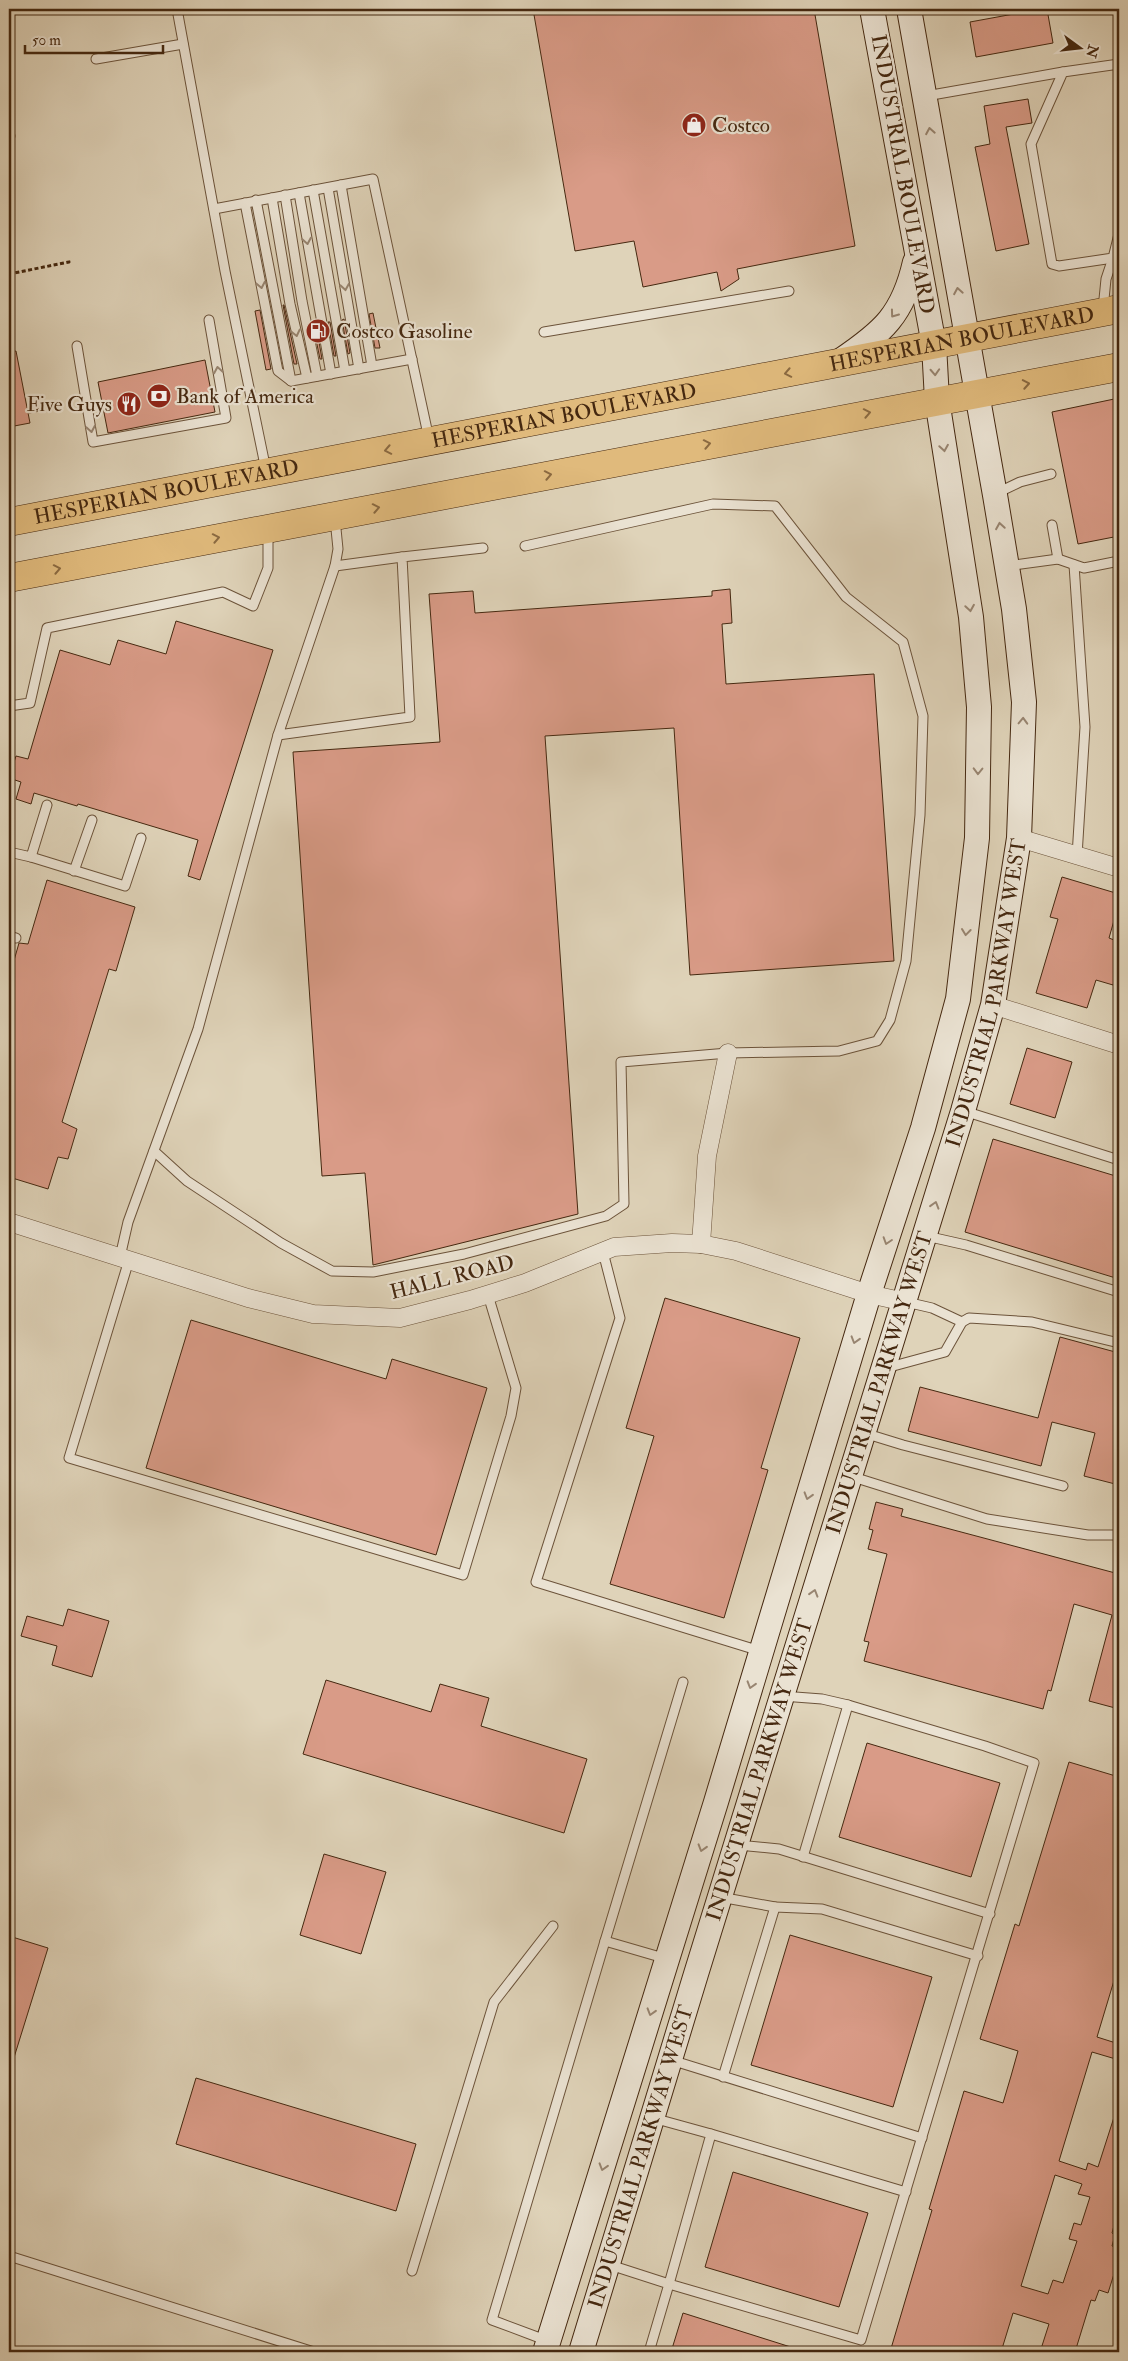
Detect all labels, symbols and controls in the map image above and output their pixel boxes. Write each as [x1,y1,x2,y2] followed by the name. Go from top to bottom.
[25,22,162,54] scale bar
[1056,22,1106,72] north arrow
[32,31,61,50] text: 50 m
[865,32,940,316] street label: INDUSTRIAL BOULEVARD
[1082,42,1102,60] text: N
[681,112,707,138] shop icon: Costco
[712,112,770,139] place label: Costco
[925,127,935,135] one-way arrow
[302,236,312,245] one-way arrow
[255,280,266,289] one-way arrow
[339,283,349,292] one-way arrow
[954,287,964,295] one-way arrow
[827,301,1097,378] street label: HESPERIAN BOULEVARD
[891,309,900,318] one-way arrow
[305,318,331,344] fuel station icon: Costco Gasoline
[336,318,473,345] place label: Costco Gasoline
[290,329,301,338] one-way arrow
[213,365,223,374] one-way arrow
[784,367,793,377] one-way arrow
[930,369,941,377] one-way arrow
[429,377,699,455] street label: HESPERIAN BOULEVARD
[1021,379,1030,389] one-way arrow
[146,383,172,409] bank icon: Bank of America
[176,383,314,410] place label: Bank of America
[26,391,112,418] place label: Five Guys
[116,391,142,417] restaurant icon: Five Guys
[863,409,871,419] one-way arrow
[85,424,95,433] one-way arrow
[703,440,712,450] one-way arrow
[384,444,393,454] one-way arrow
[939,444,949,452] one-way arrow
[31,454,301,531] street label: HESPERIAN BOULEVARD
[543,471,552,481] one-way arrow
[372,503,380,514] one-way arrow
[995,522,1005,531] one-way arrow
[212,534,221,544] one-way arrow
[52,564,61,574] one-way arrow
[964,604,974,613] one-way arrow
[1018,716,1029,724] one-way arrow
[973,767,983,775] one-way arrow
[940,836,1033,1151] street label: INDUSTRIAL PARKWAY WEST
[961,929,972,937] one-way arrow
[929,1202,939,1210] one-way arrow
[820,1228,939,1538] street label: INDUSTRIAL PARKWAY WEST
[882,1236,892,1244] one-way arrow
[387,1249,517,1306] street label: HALL ROAD
[851,1336,861,1344] one-way arrow
[804,1491,814,1500] one-way arrow
[808,1589,818,1598] one-way arrow
[700,1615,819,1925] street label: INDUSTRIAL PARKWAY WEST
[747,1680,757,1689] one-way arrow
[697,1844,707,1852] one-way arrow
[582,2002,700,2312] street label: INDUSTRIAL PARKWAY WEST
[646,2007,656,2016] one-way arrow
[598,2162,608,2171] one-way arrow

